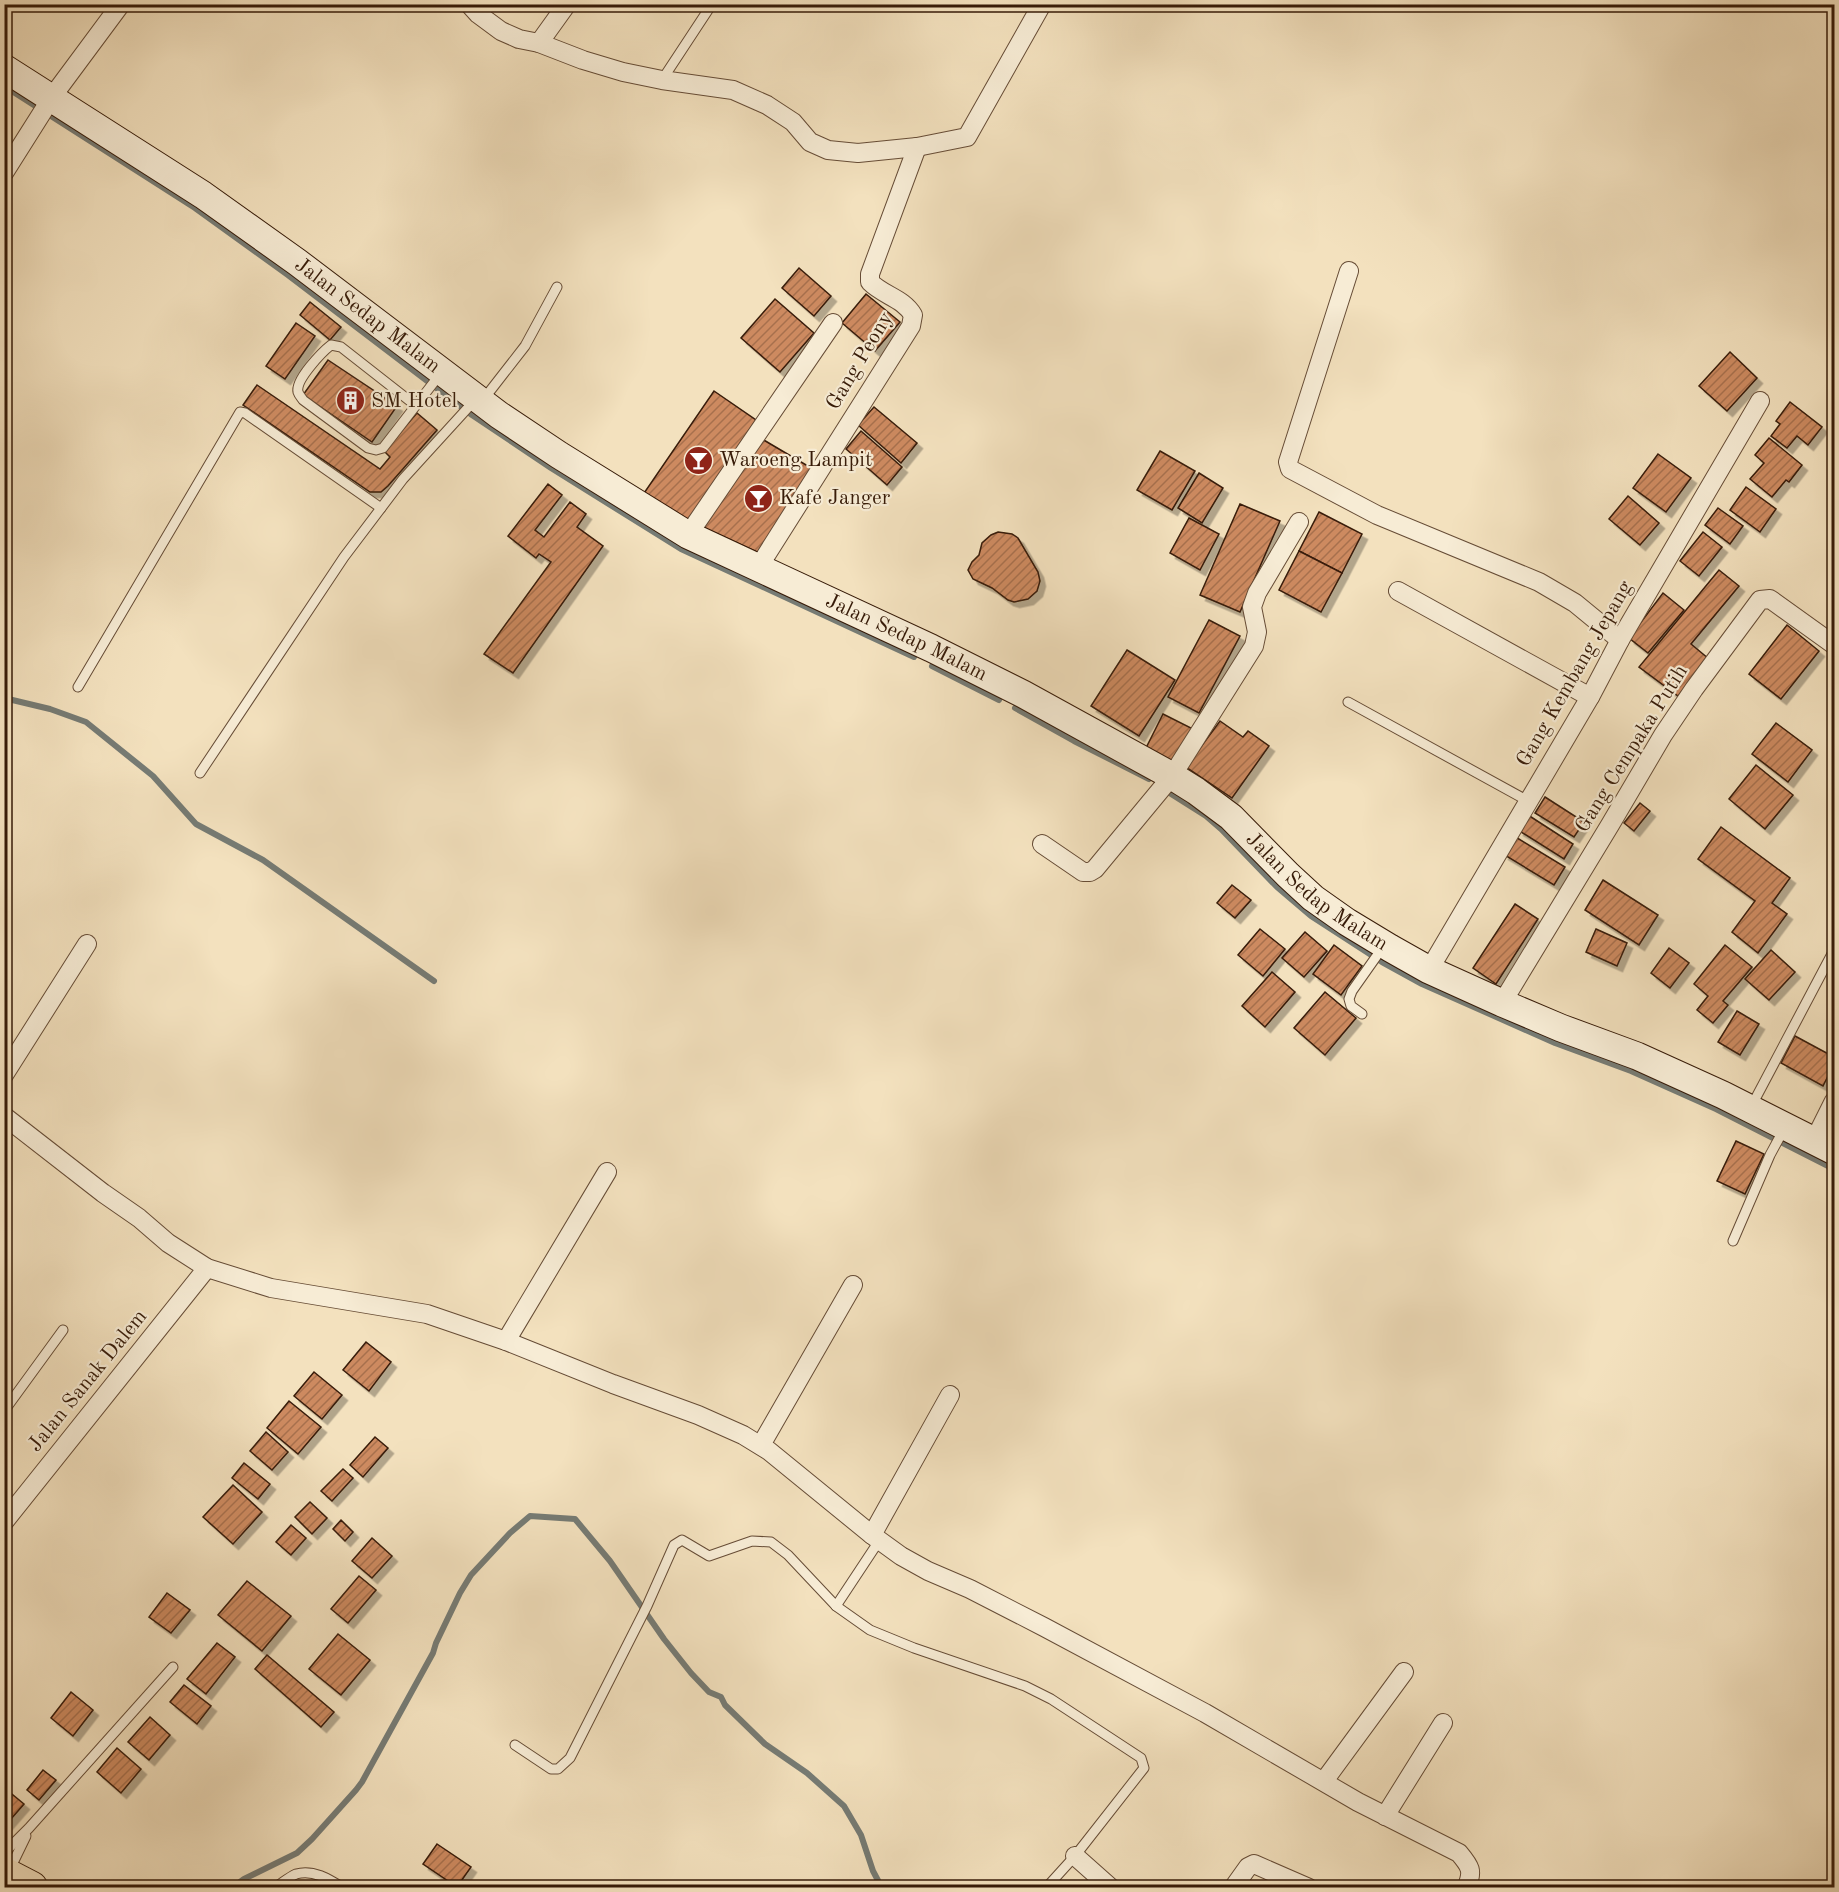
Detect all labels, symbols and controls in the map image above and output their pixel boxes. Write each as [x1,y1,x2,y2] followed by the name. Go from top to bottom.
[291,254,444,377] street label: Jalan Sedap Malam
[823,309,897,413] street label: Gang Peony
[334,385,366,417] building icon: SM Hotel
[371,391,457,412] place label: SM Hotel
[682,444,714,476] bar icon: Waroeng Lampit
[719,450,872,471] place label: Waroeng Lampit
[742,482,774,514] bar icon: Kafe Janger
[779,488,891,509] place label: Kafe Janger
[1513,577,1637,771] street label: Gang Kembang Jepang
[822,590,991,685] street label: Jalan Sedap Malam
[1572,662,1692,836] street label: Gang Cempaka Putih
[1242,828,1392,955] street label: Jalan Sedap Malam
[25,1306,151,1456] street label: Jalan Sanak Dalem

